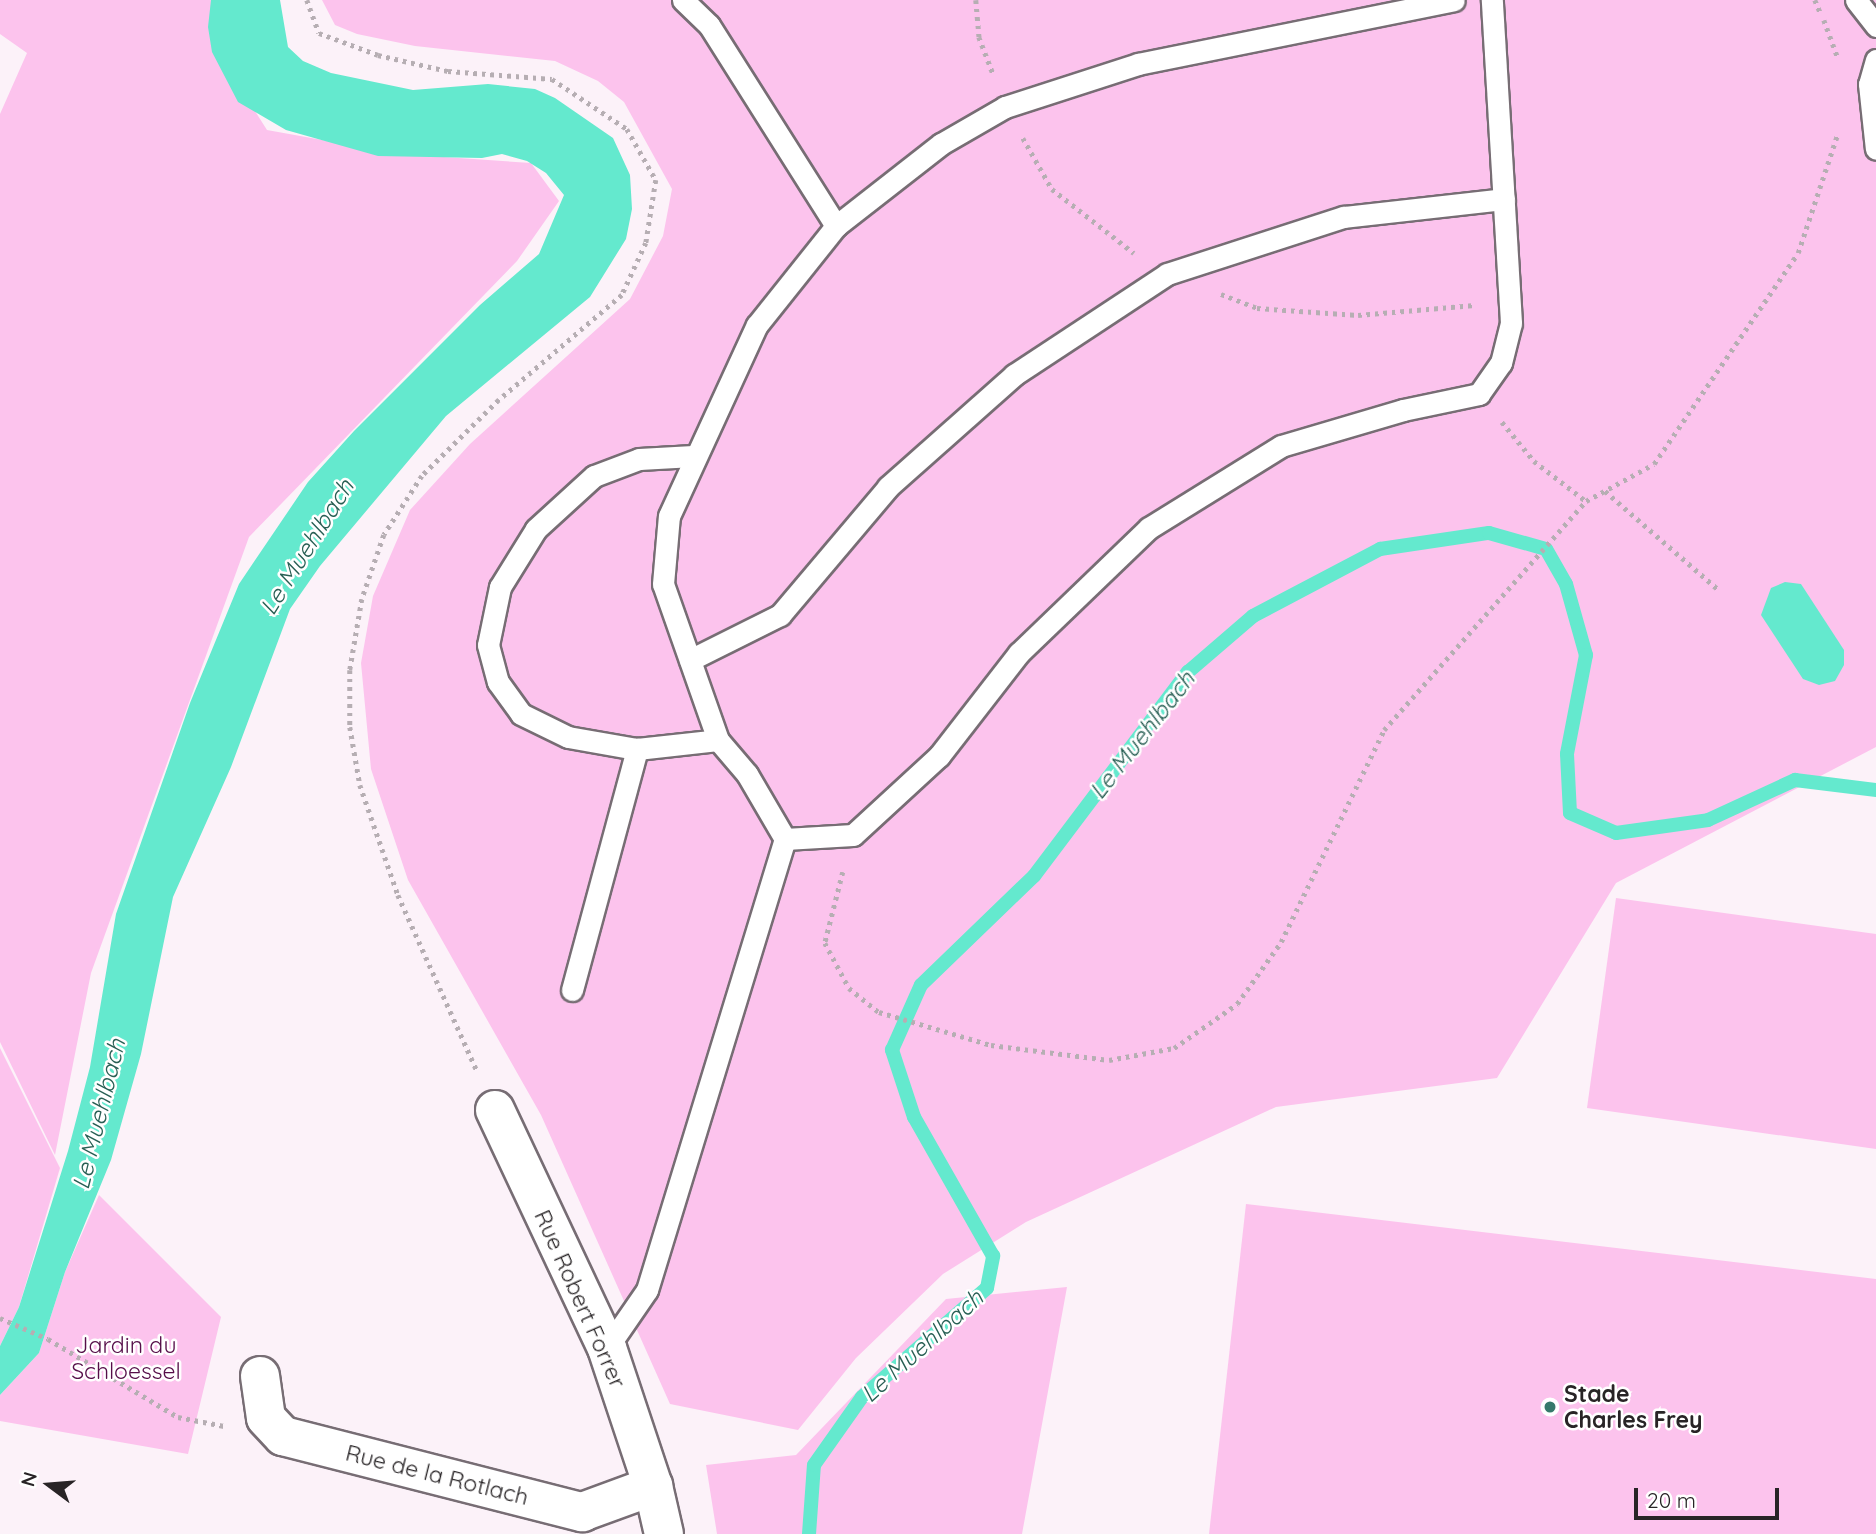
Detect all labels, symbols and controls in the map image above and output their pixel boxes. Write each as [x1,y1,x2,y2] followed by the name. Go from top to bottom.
[254,474,360,620] water label: Le Muehlbach
[1083,665,1201,805] water label: Le Muehlbach
[66,1036,132,1192] water label: Le Muehlbach
[528,1206,632,1392] street label: Rue Robert Forrer
[855,1284,989,1408] water label: Le Muehlbach
[71,1331,181,1385] park label: Jardin du Schloessel
[1564,1380,1703,1434] place label: Stade Charles Frey
[1542,1399,1558,1415] marker: Stade Charles Frey
[343,1439,531,1511] street label: Rue de la Rotlach
[14,1450,84,1520] north arrow
[15,1469,42,1489] text: N
[1638,1474,1783,1518] scale bar
[1647,1487,1696,1513] text: 20 m

